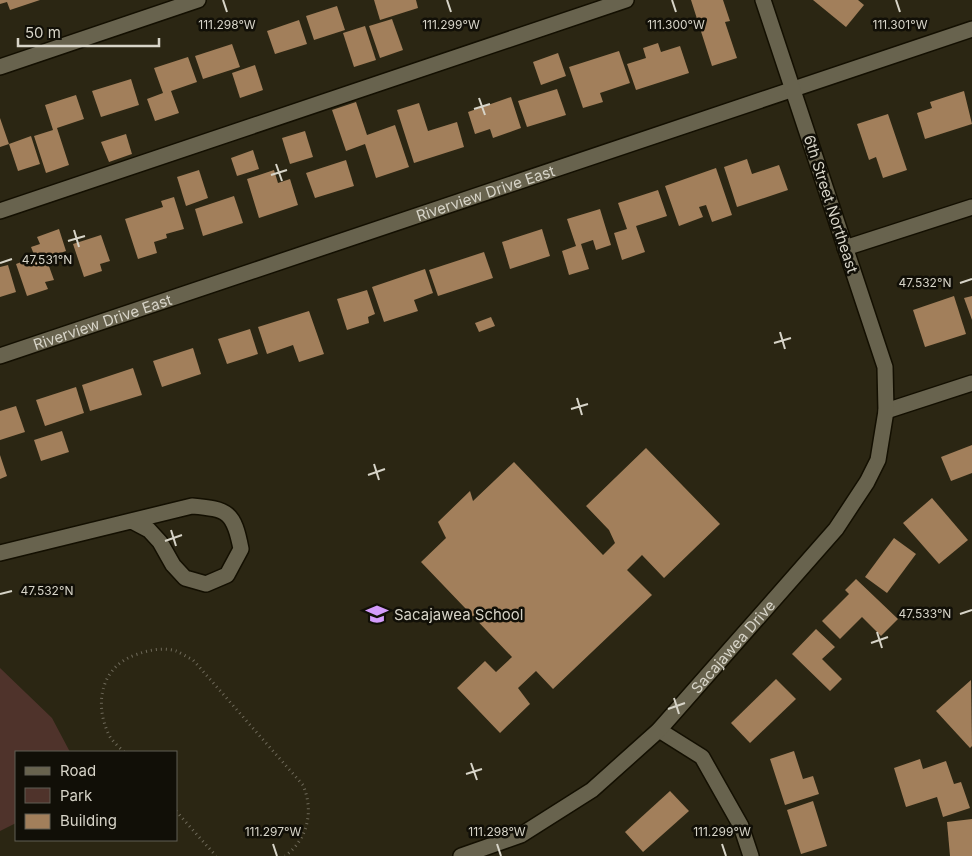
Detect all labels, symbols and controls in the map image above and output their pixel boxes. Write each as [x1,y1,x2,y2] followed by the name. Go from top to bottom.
[18,15,159,47] scale bar
[198,17,256,32] text: 111.298°W
[422,17,480,32] text: 111.299°W
[647,17,705,32] text: 111.300°W
[873,17,928,32] text: 111.301°W
[25,23,61,42] text: 50 m
[800,133,862,275] street label: 6th Street Northeast
[414,161,557,225] street label: Riverview Drive East
[22,252,72,267] text: 47.531°N
[899,275,951,290] text: 47.532°N
[31,289,174,354] street label: Riverview Drive East
[21,583,73,598] text: 47.532°N
[686,596,779,697] street label: Sacajawea Drive
[364,601,390,627] school or university icon: Sacajawea School
[394,605,523,624] place label: Sacajawea School
[899,606,951,621] text: 47.533°N
[15,751,178,841] legend
[60,761,96,780] text: Road
[60,786,93,805] text: Park
[60,811,117,830] text: Building
[245,824,302,839] text: 111.297°W
[468,824,526,839] text: 111.298°W
[693,824,751,839] text: 111.299°W

